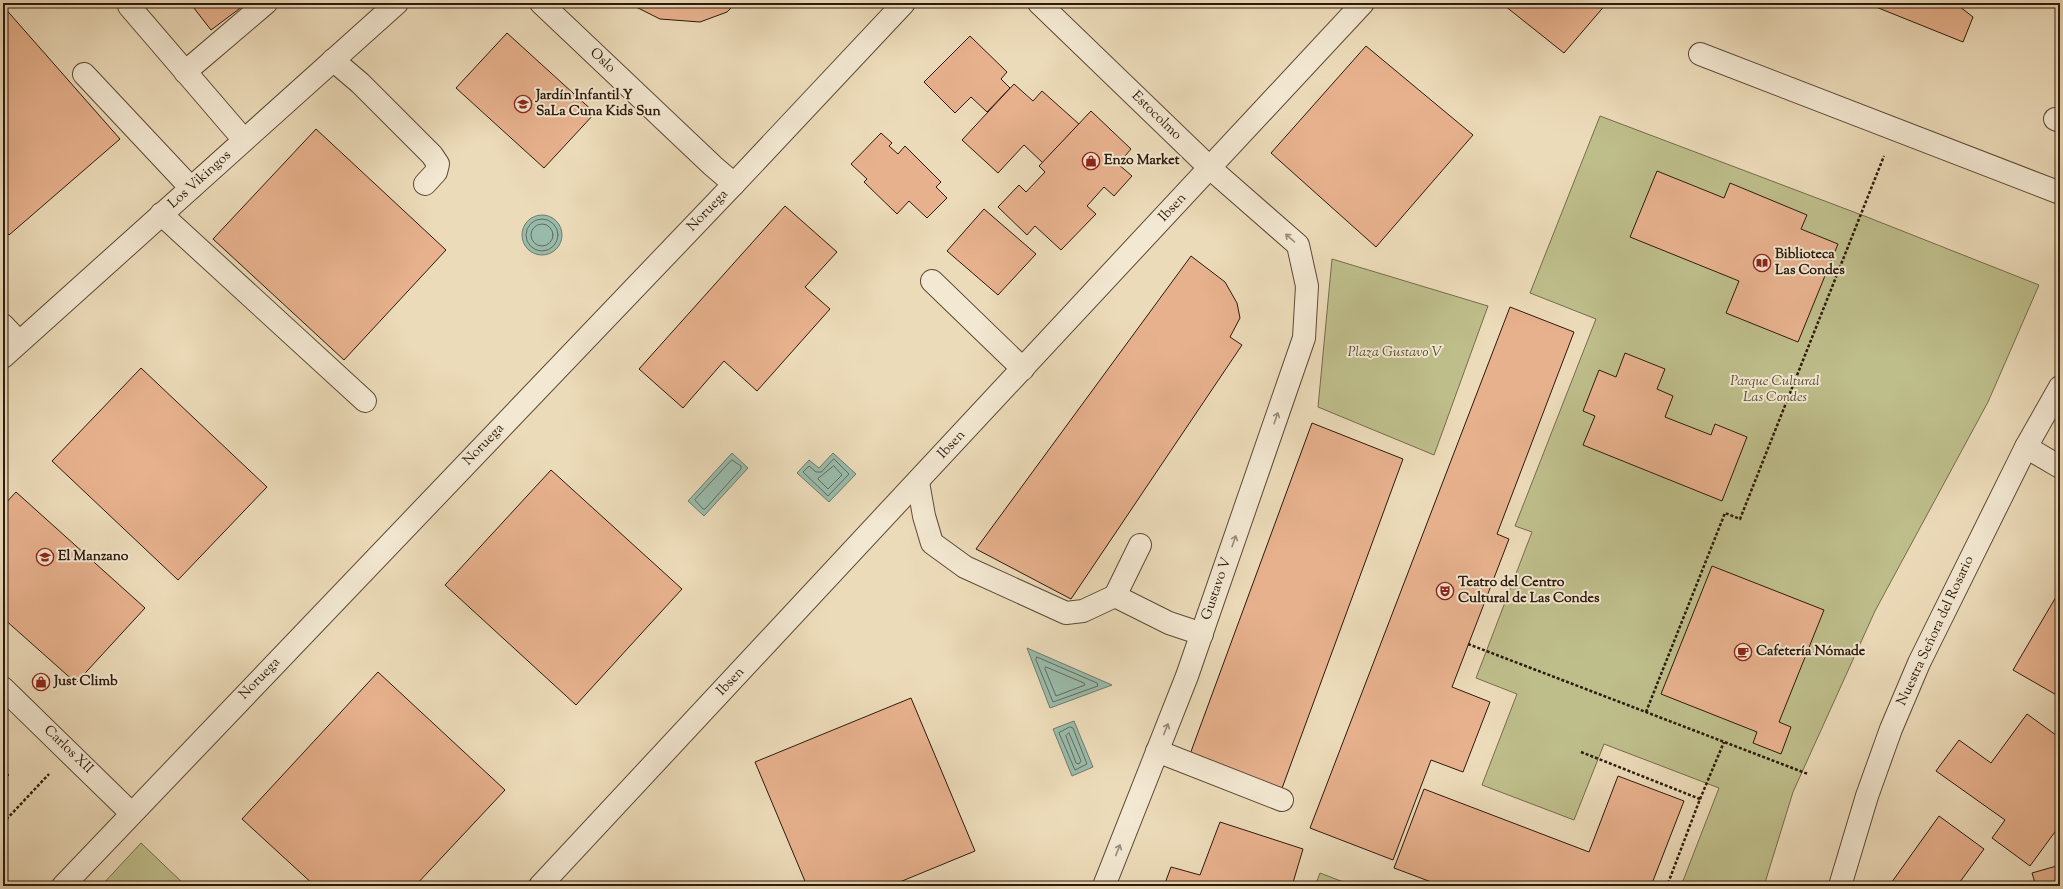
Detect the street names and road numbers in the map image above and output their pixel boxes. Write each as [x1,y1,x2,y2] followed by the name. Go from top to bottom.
[585,44,620,78] street label: Oslo
[1126,87,1186,145] street label: Estocolmo
[164,146,236,214] street label: Los Vikingos
[683,185,734,237] street label: Noruega
[1155,189,1191,227] street label: Ibsen
[459,419,510,471] street label: Noruega
[934,426,970,464] street label: Ibsen
[1892,553,1980,709] street label: Nuestra Señora del Rosario
[1197,554,1237,623] street label: Gustavo V
[235,653,286,705] street label: Noruega
[713,663,749,701] street label: Ibsen
[39,721,98,779] street label: Carlos XII

